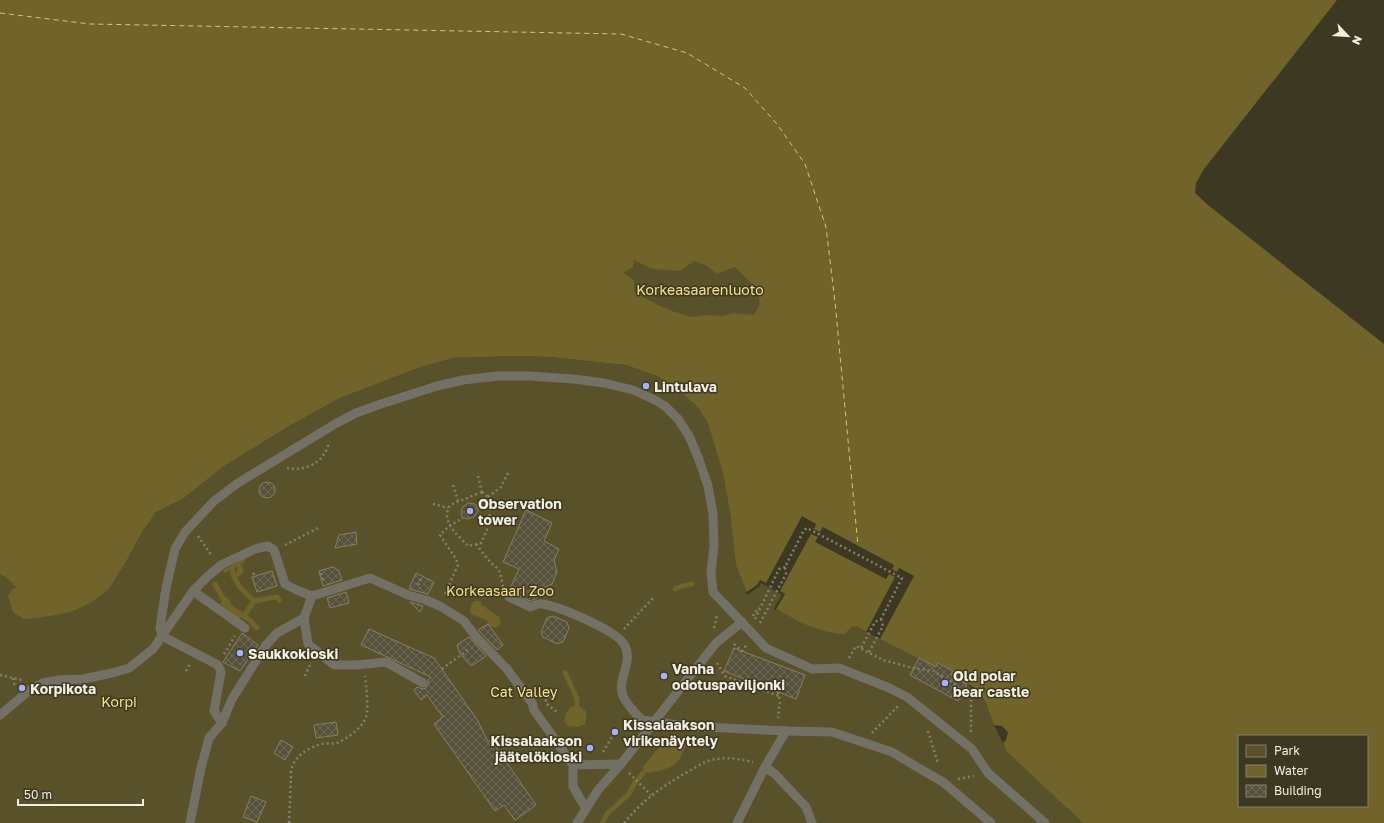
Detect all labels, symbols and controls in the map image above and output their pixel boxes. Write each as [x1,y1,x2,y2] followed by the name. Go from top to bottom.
[1328,16,1368,56] north arrow
[1350,34,1365,47] text: N
[636,281,764,298] park label: Korkeasaarenluoto
[654,378,717,395] place label: Lintulava
[641,381,651,391] marker: Lintulava
[478,495,562,528] place label: Observation tower
[465,506,475,516] marker: Observation tower
[446,582,554,599] park label: Korkeasaari Zoo
[248,645,339,662] place label: Saukkokioski
[235,648,245,658] marker: Saukkokioski
[672,660,785,693] place label: Vanha odotuspaviljonki
[953,667,1029,700] place label: Old polar bear castle
[659,671,669,681] marker: Vanha odotuspaviljonki
[940,678,950,688] marker: Old polar bear castle
[30,680,96,697] place label: Korpikota
[17,683,27,693] marker: Korpikota
[490,683,558,700] park label: Cat Valley
[101,693,137,710] park label: Korpi
[623,716,718,749] place label: Kissalaakson virikenäyttely
[610,727,620,737] marker: Kissalaakson virikenäyttely
[491,732,582,765] place label: Kissalaakson jäätelökioski
[1238,735,1368,807] legend
[585,743,595,753] marker: Kissalaakson jäätelökioski
[1274,743,1300,758] text: Park
[1274,763,1308,778] text: Water
[18,781,143,807] scale bar
[1274,783,1322,798] text: Building
[24,787,52,802] text: 50 m

